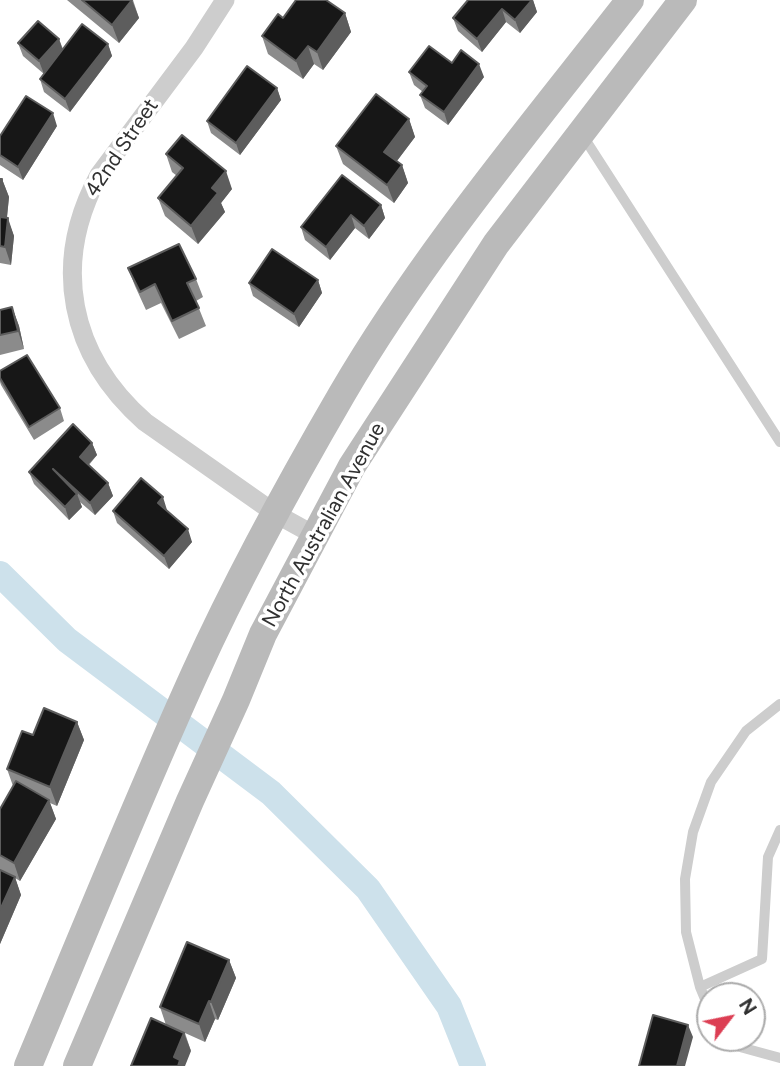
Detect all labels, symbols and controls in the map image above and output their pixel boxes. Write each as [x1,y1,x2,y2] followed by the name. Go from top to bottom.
[80,94,164,202] street label: 42nd Street
[257,418,391,632] street label: North Australian Avenue
[696,982,766,1052] north arrow
[734,994,761,1019] text: N

